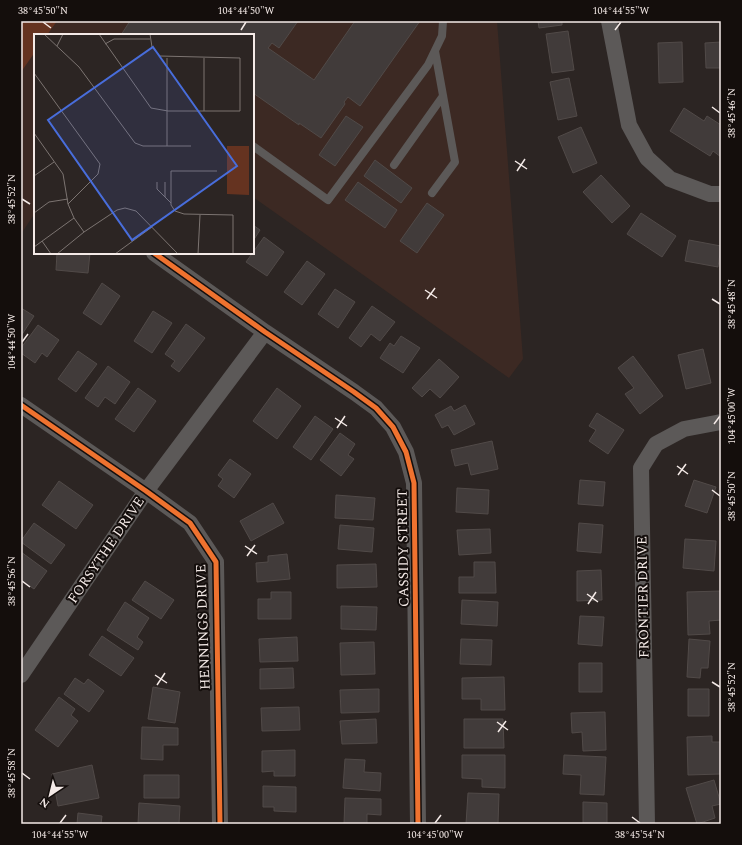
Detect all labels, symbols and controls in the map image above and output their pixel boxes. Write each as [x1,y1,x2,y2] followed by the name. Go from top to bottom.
[18,3,68,19] text: 38°45'50"N
[218,3,275,19] text: 104°44'50"W
[593,3,650,19] text: 104°44'55"W
[34,34,254,254] inset map
[724,88,740,138] text: 38°45'46"N
[4,174,20,224] text: 38°45'52"N
[724,279,740,329] text: 38°45'48"N
[4,313,20,370] text: 104°44'50"W
[724,387,740,444] text: 104°45'00"W
[724,471,740,521] text: 38°45'50"N
[391,489,415,607] street label: CASSIDY STREET
[62,492,150,608] street label: FORSYTHE DRIVE
[631,536,655,658] street label: FRONTIER DRIVE
[4,556,20,606] text: 38°45'56"N
[190,564,216,690] street label: HENNINGS DRIVE
[724,662,740,712] text: 38°45'52"N
[4,748,20,798] text: 38°45'58"N
[30,775,70,815] north arrow
[36,793,53,812] text: N
[32,827,89,843] text: 104°44'55"W
[407,827,464,843] text: 104°45'00"W
[615,827,665,843] text: 38°45'54"N

